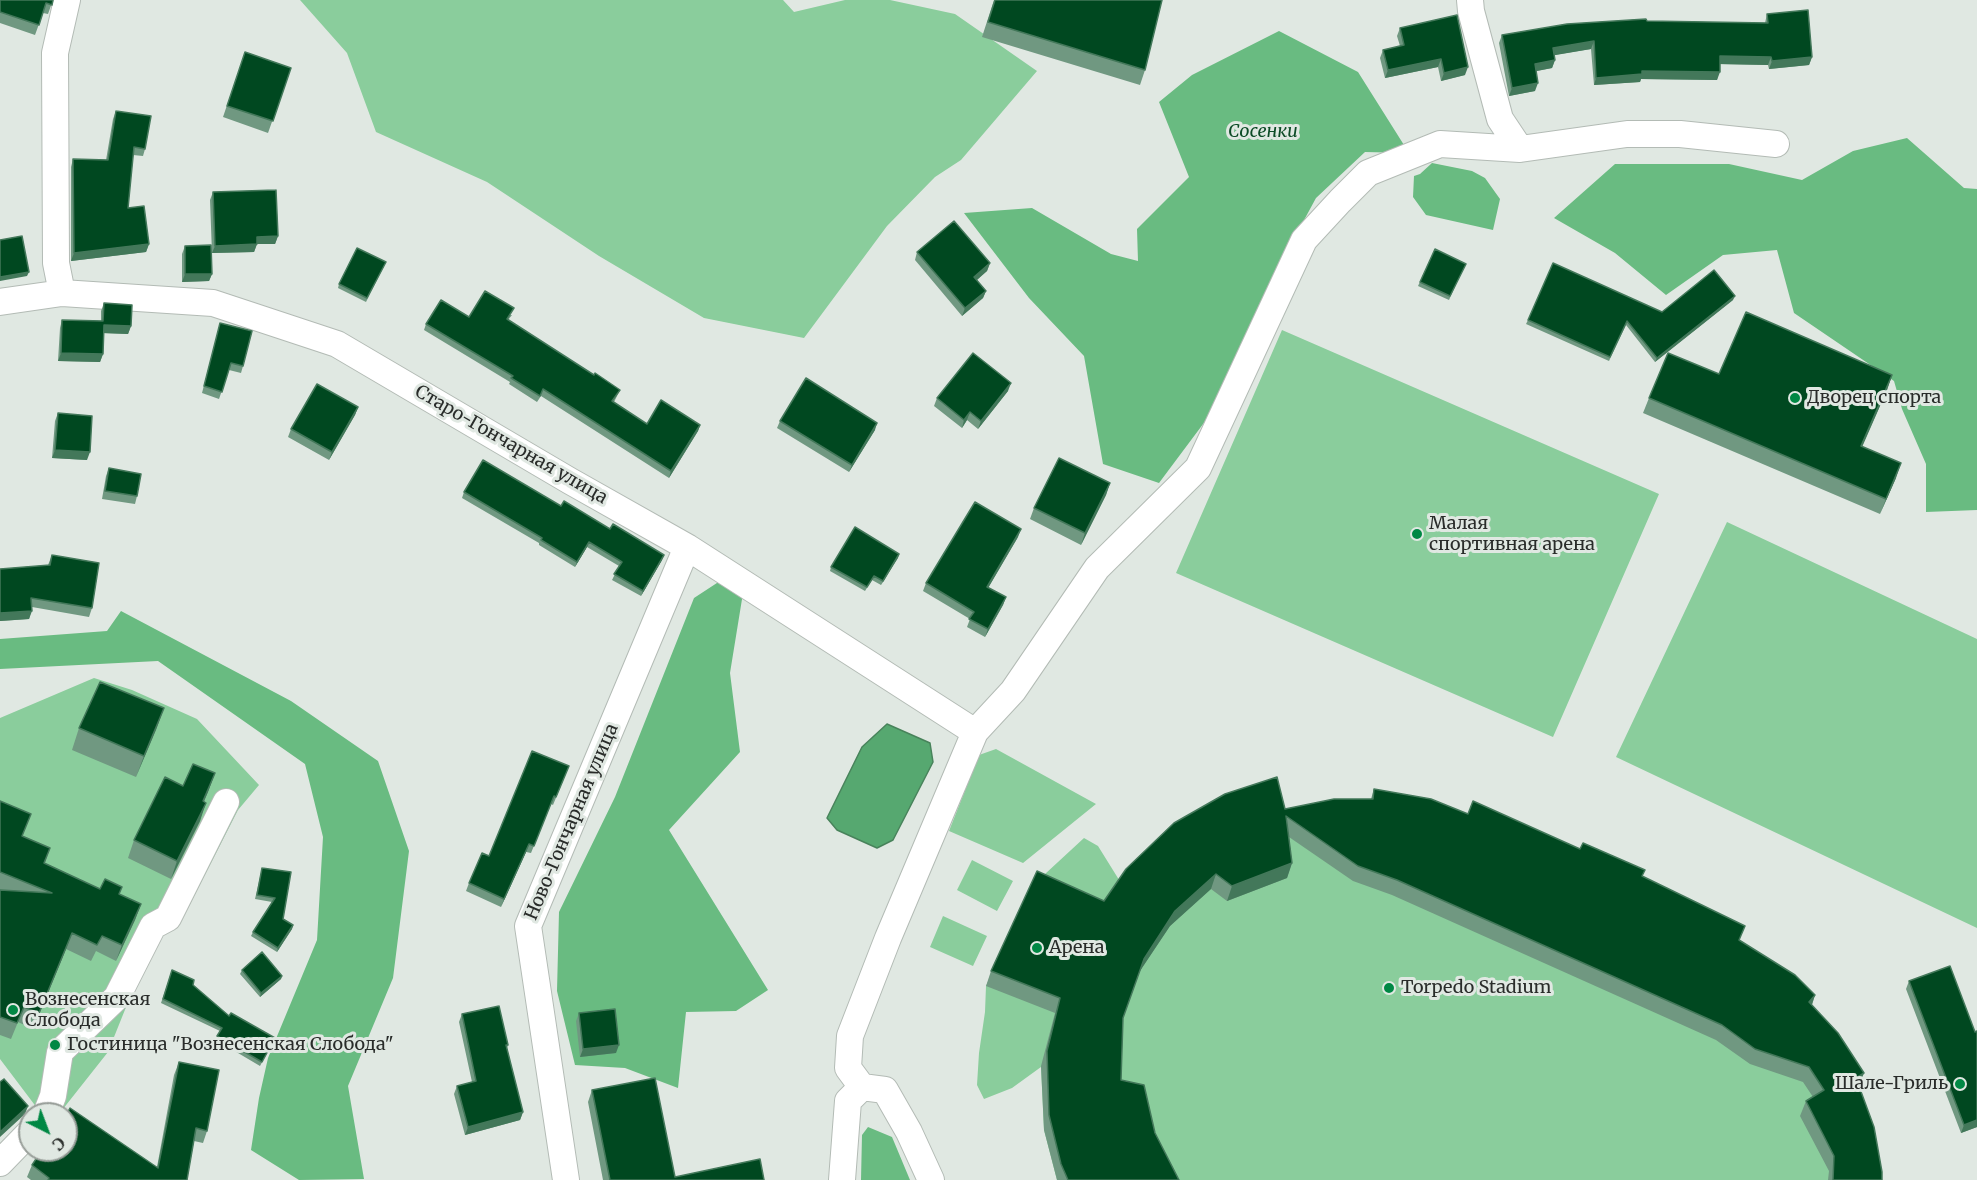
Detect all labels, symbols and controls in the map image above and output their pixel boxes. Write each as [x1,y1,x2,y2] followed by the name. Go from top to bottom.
[1228,121,1298,143] park label: Сосенки
[411,381,611,509] street label: Старо-Гончарная улица
[1807,387,1941,409] place label: Дворец спорта
[1788,391,1802,405] marker: Дворец спорта
[1429,513,1595,556] place label: Малая спортивная арена
[1410,527,1424,541] marker: Малая спортивная арена
[521,721,623,923] street label: Ново-Гончарная улица
[1049,937,1104,959] place label: Арена
[1030,941,1044,955] marker: Арена
[1401,977,1551,999] place label: Torpedo Stadium
[1382,981,1396,995] marker: Torpedo Stadium
[25,989,150,1032] place label: Вознесенская Слобода
[6,1003,20,1017] marker: Вознесенская Слобода
[67,1034,394,1056] place label: Гостиница "Вознесенская Слобода"
[48,1038,62,1052] marker: Гостиница "Вознесенская Слобода"
[1835,1073,1948,1095] place label: Шале-Гриль
[1953,1077,1967,1091] marker: Шале-Гриль
[18,1102,78,1162] north arrow
[48,1133,69,1155] text: С

